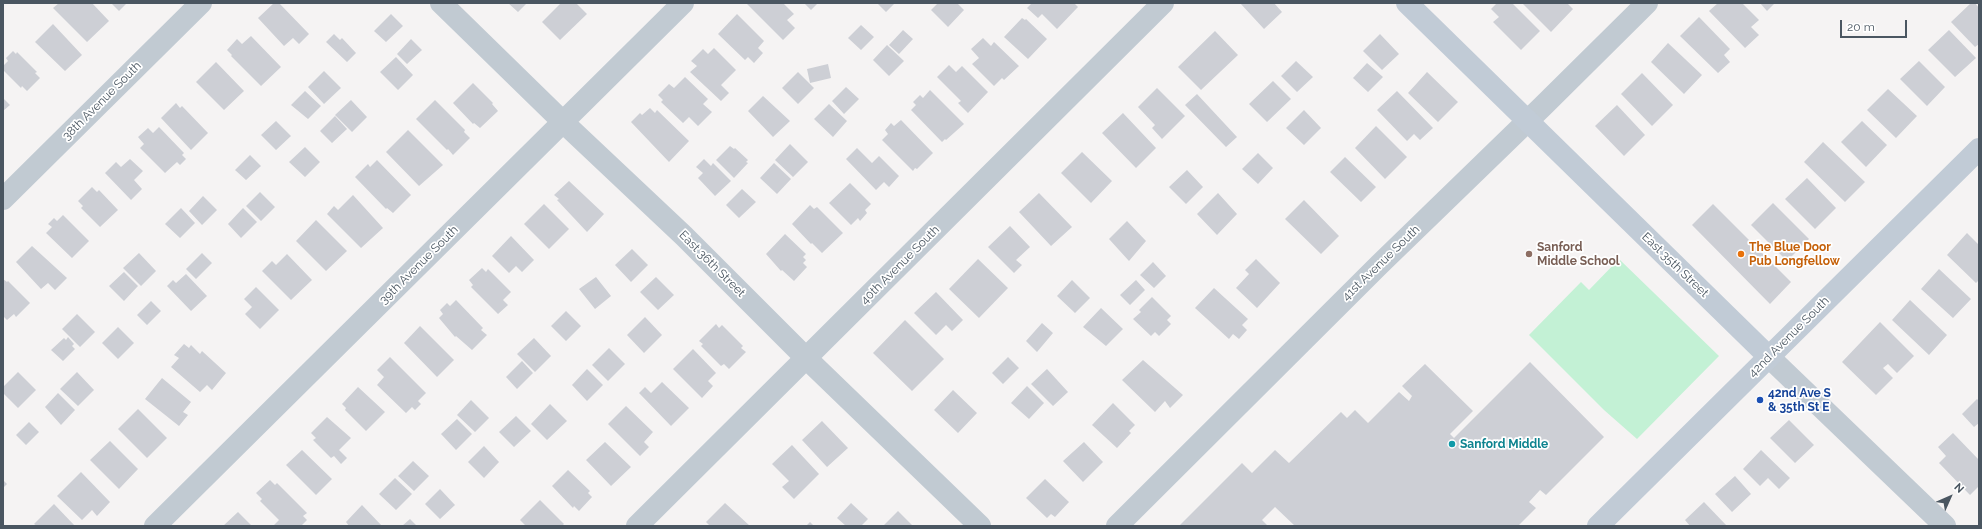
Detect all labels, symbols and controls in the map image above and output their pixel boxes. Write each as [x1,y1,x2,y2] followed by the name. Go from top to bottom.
[1842,12,1909,38] scale bar
[1847,20,1875,34] text: 20 m
[60,59,144,143] street label: 38th Avenue South
[1339,222,1423,304] street label: 41st Avenue South
[377,223,461,307] street label: 39th Avenue South
[858,223,942,307] street label: 40th Avenue South
[676,228,748,300] street label: East 36th Street
[1639,230,1711,300] street label: East 35th Street
[1537,240,1620,268] place label: Sanford Middle School
[1749,240,1840,268] place label: The Blue Door Pub Longfellow
[1524,249,1534,259] marker: Sanford Middle School
[1736,249,1746,259] marker: The Blue Door Pub Longfellow
[1746,294,1832,380] street label: 42nd Avenue South
[1768,386,1831,414] place label: 42nd Ave S & 35th St E
[1755,395,1765,405] marker: 42nd Ave S & 35th St E
[1460,437,1548,451] place label: Sanford Middle
[1447,439,1457,449] marker: Sanford Middle
[1930,477,1970,517] north arrow
[1951,481,1966,496] text: N

